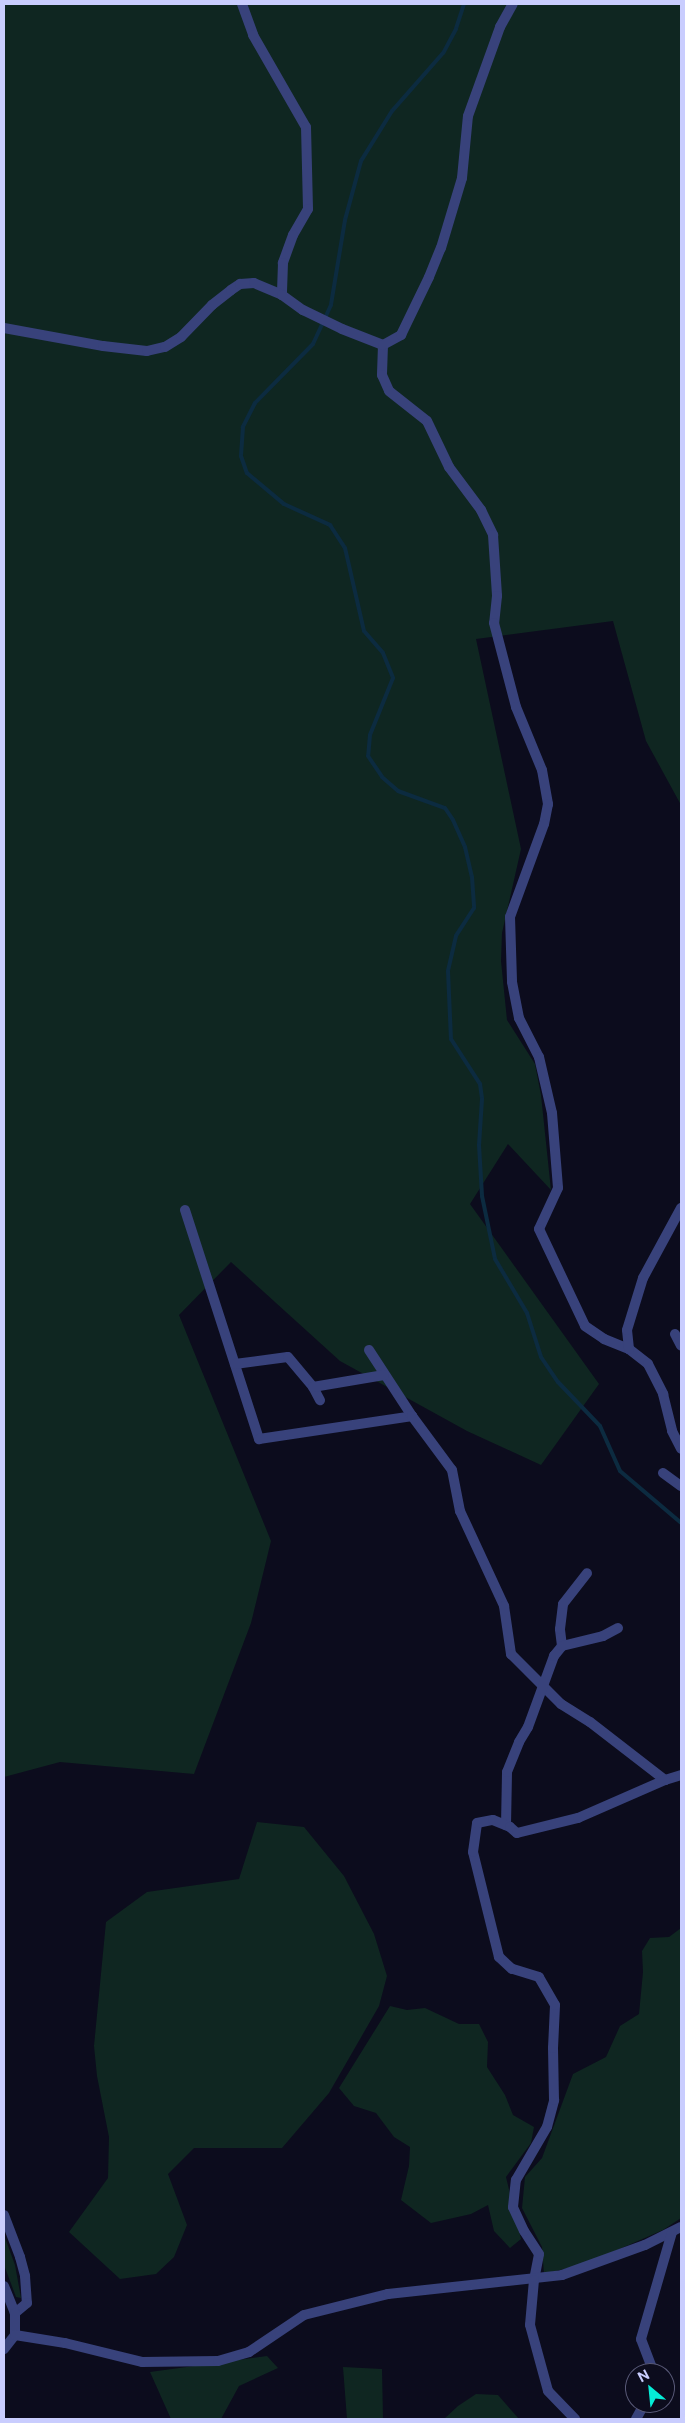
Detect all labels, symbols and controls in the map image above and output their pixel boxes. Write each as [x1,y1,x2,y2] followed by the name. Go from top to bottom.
[625,2363,675,2413] north arrow
[635,2366,652,2385] text: N

